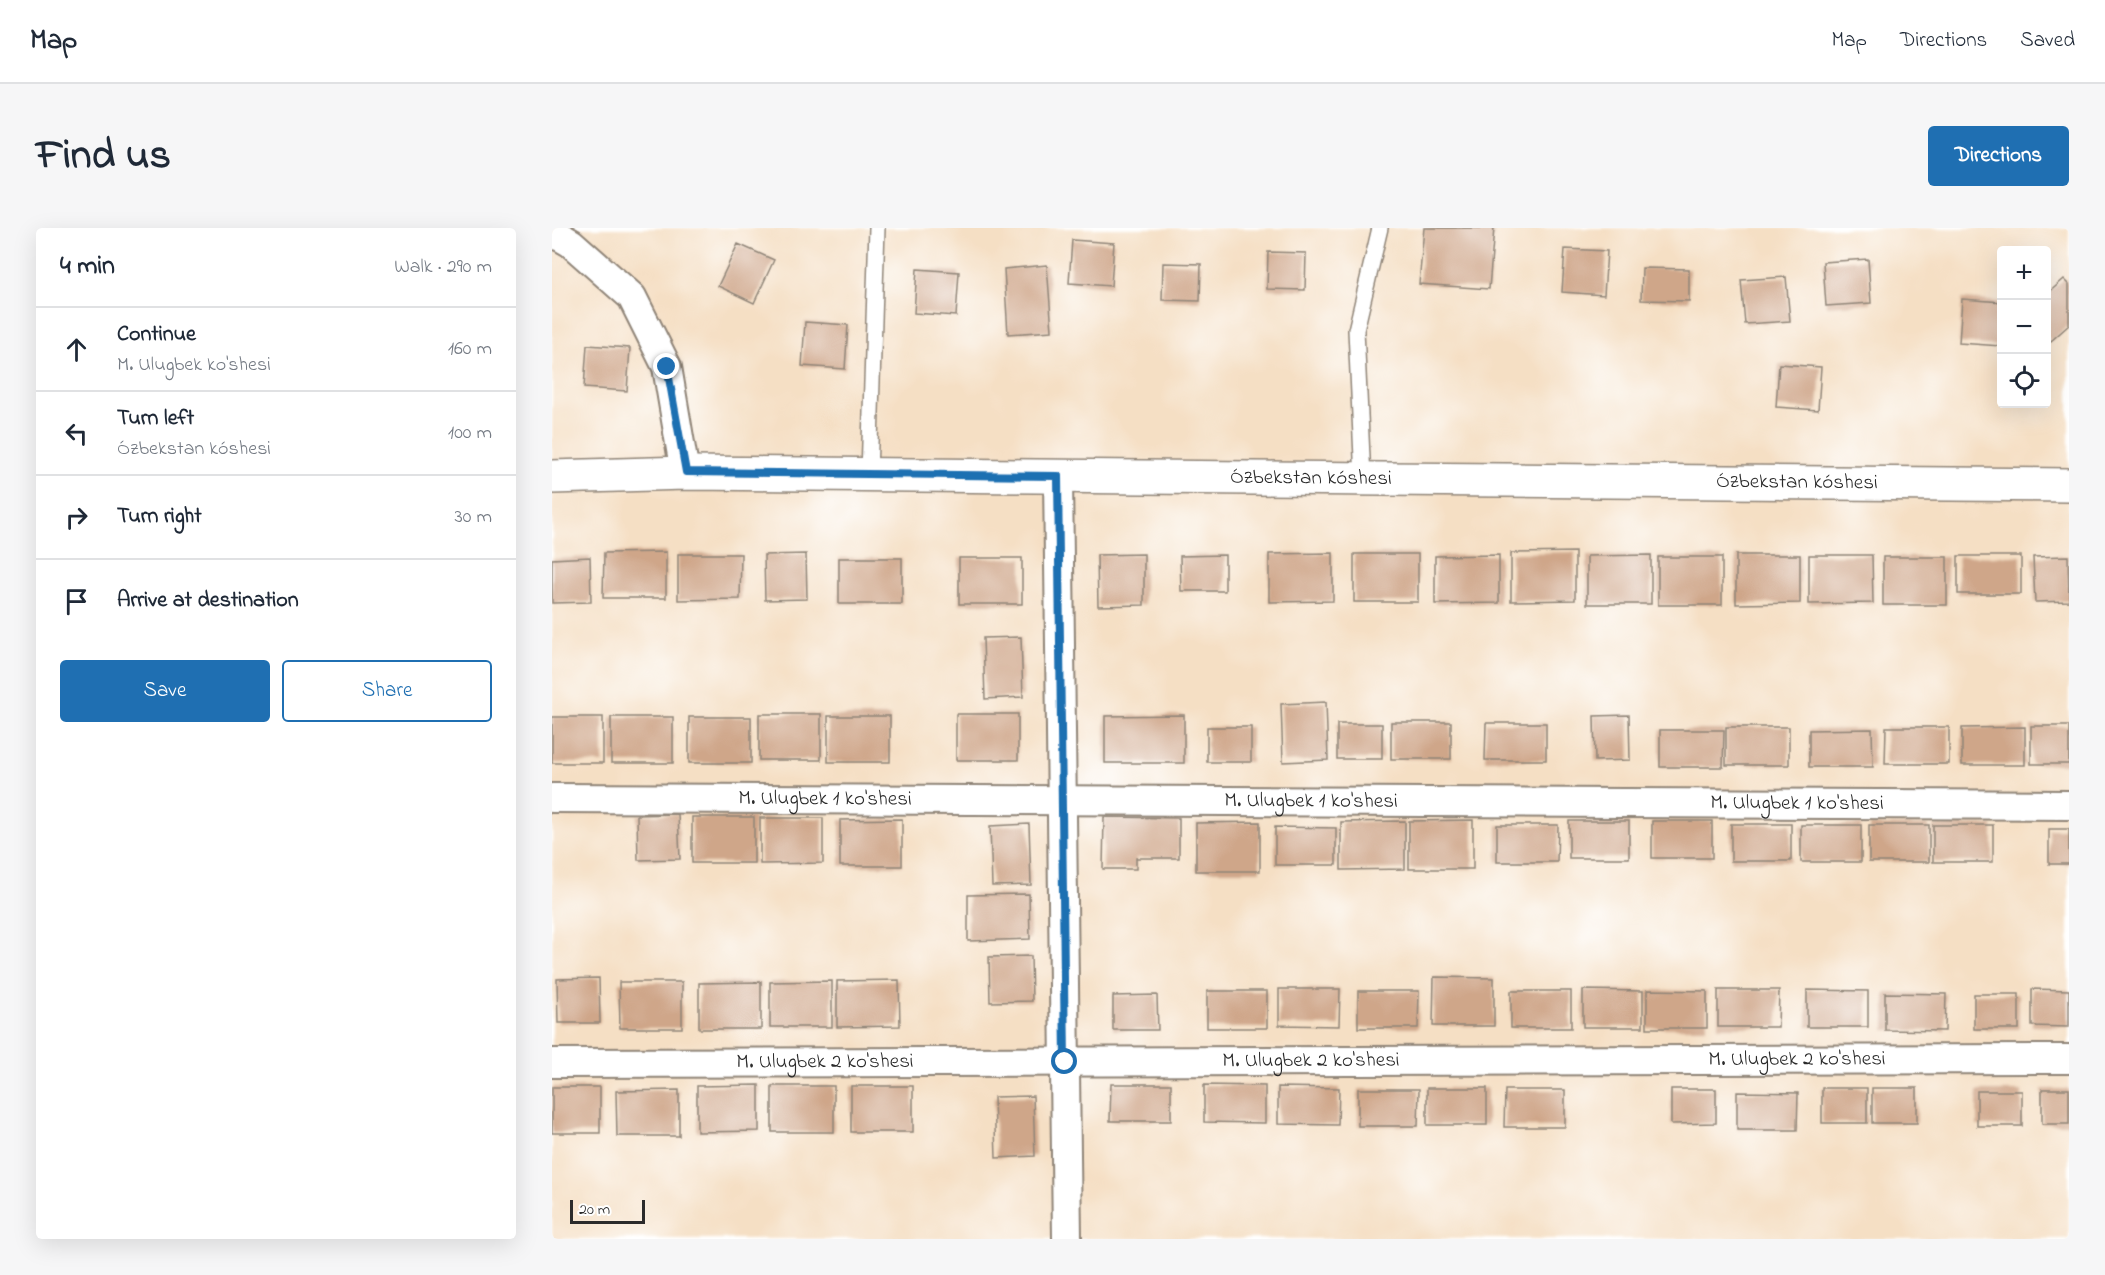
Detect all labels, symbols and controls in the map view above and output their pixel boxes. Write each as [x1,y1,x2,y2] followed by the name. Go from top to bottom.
[30,21,77,62] text: Map
[1831,26,1867,56] text: Map
[1900,26,1987,56] text: Directions
[2020,26,2075,56] text: Saved
[36,126,171,187] text: Find us
[1928,126,2069,186] button: Directions
[1997,246,2051,408] map controls
[1997,246,2051,300] button: +
[60,248,115,286] text: 4 min
[394,253,492,282] text: Walk · 290 m
[1997,300,2051,354] button: −
[117,319,196,351] text: Continue
[60,333,93,366] icon: ahead
[448,335,492,364] text: 160 m
[117,351,271,380] text: M. Ulugbek ko'shesi
[653,353,679,379] route end
[1997,354,2051,408] button: locate
[117,403,194,435] text: Turn left
[60,417,93,450] icon: left
[448,419,492,448] text: 100 m
[117,435,271,464] text: Ózbekstan kóshesi
[1230,463,1392,494] street label: Ózbekstan kóshesi
[1716,467,1878,498] street label: Ózbekstan kóshesi
[60,501,93,534] icon: right
[117,501,202,533] text: Turn right
[455,503,492,532] text: 30 m
[60,585,93,618] icon: arrive
[117,585,299,617] text: Arrive at destination
[60,660,270,722] button: Save
[282,660,492,722] button: Share
[738,784,912,816] street label: M. Ulugbek 1 ko'shesi
[1224,786,1398,818] street label: M. Ulugbek 1 ko'shesi
[1710,788,1884,821] street label: M. Ulugbek 1 ko'shesi
[1708,1044,1886,1077] street label: M. Ulugbek 2 ko'shesi
[1222,1046,1400,1078] street label: M. Ulugbek 2 ko'shesi
[736,1047,914,1079] street label: M. Ulugbek 2 ko'shesi
[1051,1048,1077,1074] route start
[570,1197,645,1224] scale bar
[579,1198,610,1222] text: 20 m

